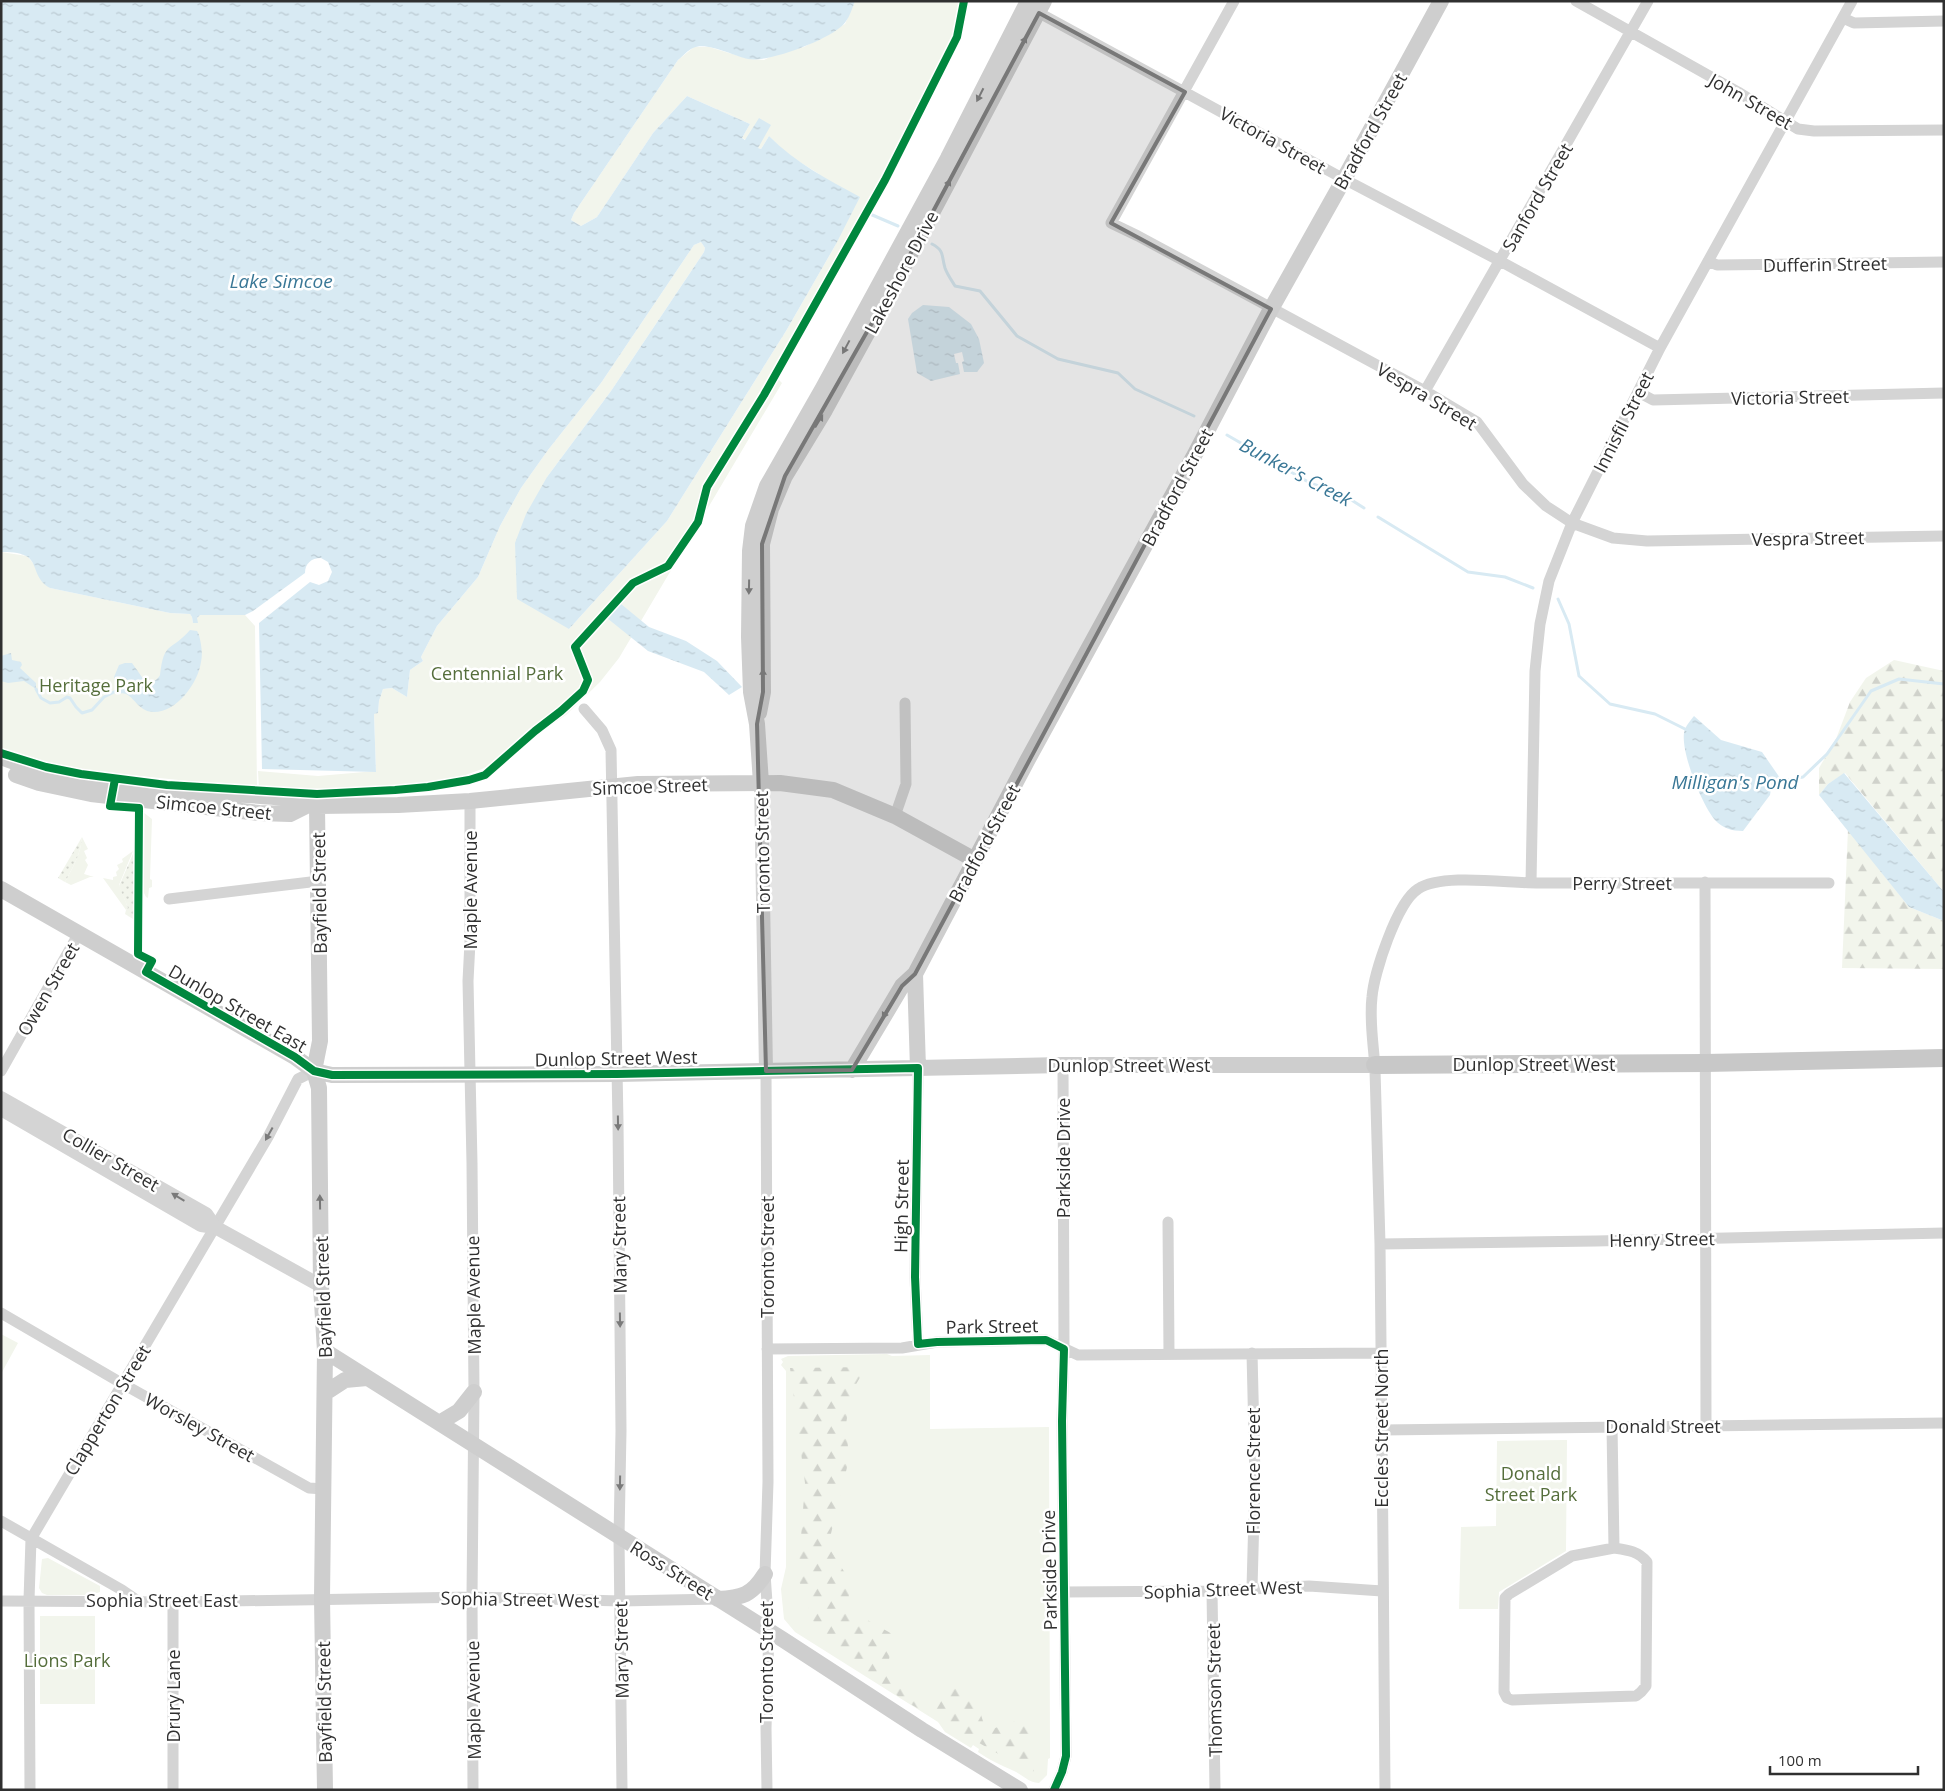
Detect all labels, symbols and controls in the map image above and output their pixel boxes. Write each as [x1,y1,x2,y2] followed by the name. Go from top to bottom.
[1019,36,1027,50] one-way arrow
[1703,66,1797,135] street label: John Street
[1328,68,1412,194] street label: Bradford Street
[976,88,984,102] one-way arrow
[1216,101,1330,179] street label: Victoria Street
[1496,139,1578,255] street label: Sanford Street
[943,179,951,194] one-way arrow
[859,206,943,338] street label: Lakeshore Drive
[1763,251,1887,277] street label: Dufferin Street
[229,268,333,294] water label: Lake Simcoe
[841,340,850,353] one-way arrow
[1372,357,1482,435] street label: Vespra Street
[1587,367,1659,477] street label: Innisfil Street
[1731,384,1849,410] street label: Victoria Street
[814,415,823,428] one-way arrow
[1136,424,1218,550] street label: Bradford Street
[1235,431,1357,513] water label: Bunker's Creek
[1751,525,1865,551] street label: Vespra Street
[745,580,753,596] one-way arrow
[431,661,564,685] park label: Centennial Park
[759,667,767,683] one-way arrow
[39,673,153,697] park label: Heritage Park
[1671,769,1800,795] water label: Milligan's Pond
[592,772,708,800] street label: Simcoe Street
[943,780,1025,906] street label: Bradford Street
[155,789,273,825] street label: Simcoe Street
[749,791,775,913] street label: Toronto Street
[458,830,482,950] street label: Maple Avenue
[306,832,332,954] street label: Bayfield Street
[1572,871,1672,895] street label: Perry Street
[12,938,84,1040] street label: Owen Street
[164,959,312,1057] street label: Dunlop Street East
[882,1005,890,1019] one-way arrow
[534,1045,698,1071] street label: Dunlop Street West
[1453,1052,1615,1076] street label: Dunlop Street West
[1048,1053,1210,1077] street label: Dunlop Street West
[1051,1098,1075,1218] street label: Parkside Drive
[614,1115,622,1131] one-way arrow
[58,1122,164,1196] street label: Collier Street
[265,1127,274,1141] one-way arrow
[888,1159,914,1253] street label: High Street
[171,1193,184,1202] one-way arrow
[316,1194,324,1210] one-way arrow
[606,1196,632,1294] street label: Mary Street
[755,1196,779,1318] street label: Toronto Street
[1609,1226,1715,1252] street label: Henry Street
[460,1235,486,1355] street label: Maple Avenue
[309,1236,337,1358] street label: Bayfield Street
[616,1313,624,1329] one-way arrow
[946,1313,1038,1339] street label: Park Street
[58,1340,156,1480] street label: Clapperton Street
[1369,1348,1393,1508] street label: Eccles Street North
[141,1387,259,1467] street label: Worsley Street
[1241,1408,1265,1534] street label: Florence Street
[1605,1414,1721,1438] street label: Donald Street
[1485,1461,1578,1506] park label: Donald Street Park
[616,1475,624,1491] one-way arrow
[1036,1509,1062,1631] street label: Parkside Drive
[626,1535,718,1605] street label: Ross Street
[1143,1574,1303,1604] street label: Sophia Street West
[440,1586,600,1612] street label: Sophia Street West
[86,1588,238,1612] street label: Sophia Street East
[608,1601,634,1699] street label: Mary Street
[754,1601,778,1723] street label: Toronto Street
[1201,1623,1227,1757] street label: Thomson Street
[460,1640,486,1760] street label: Maple Avenue
[311,1641,337,1763] street label: Bayfield Street
[24,1648,111,1672] park label: Lions Park
[161,1649,185,1743] street label: Drury Lane
[1770,1744,1918,1776] scale bar
[1778,1750,1822,1770] text: 100 m

